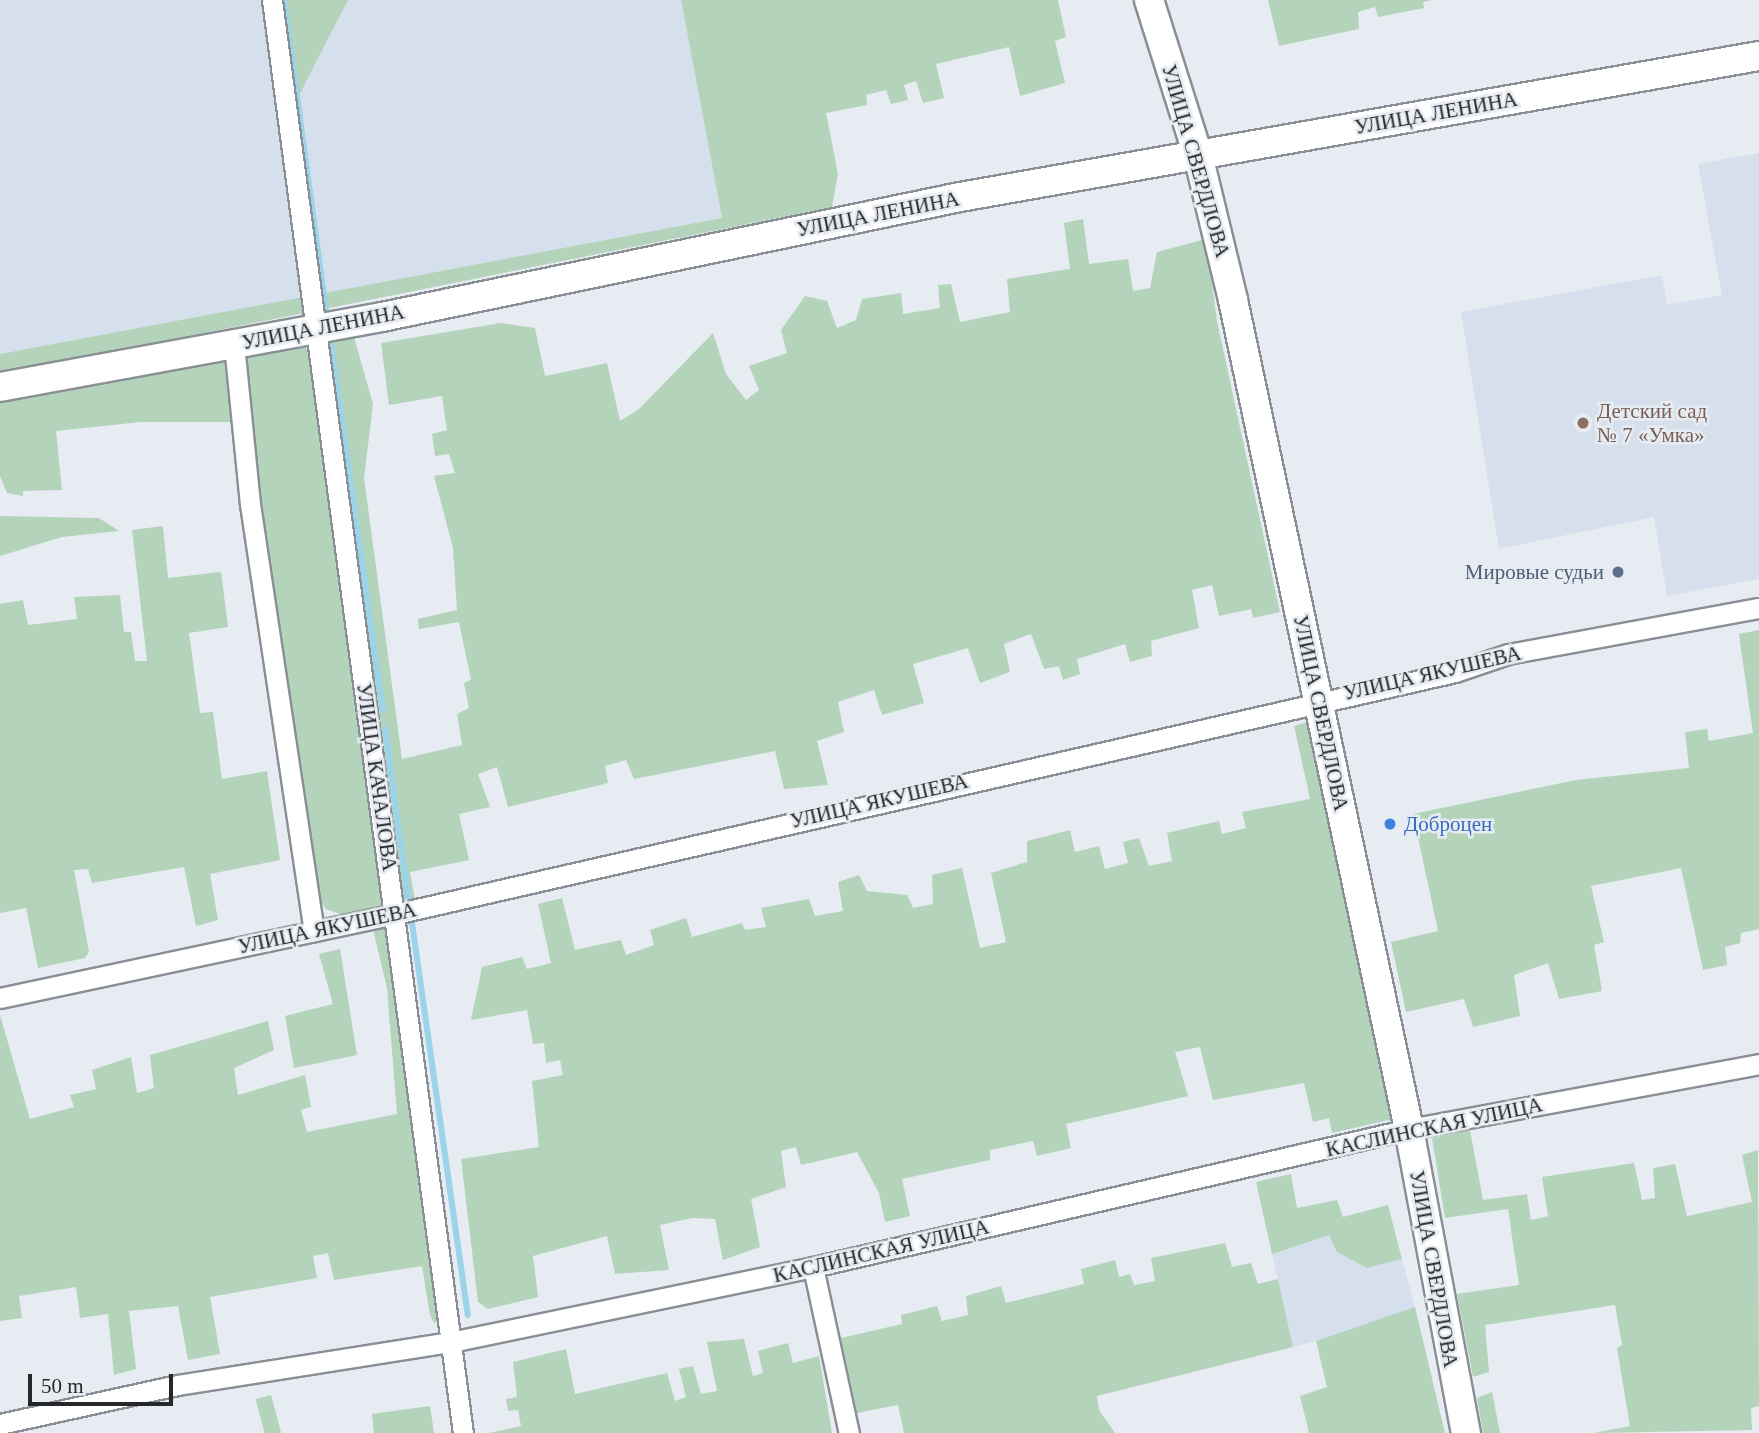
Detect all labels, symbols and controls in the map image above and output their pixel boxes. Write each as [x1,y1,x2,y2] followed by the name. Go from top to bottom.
[1156,61,1236,261] street label: УЛИЦА СВЕРДЛОВА
[1352,86,1520,140] street label: УЛИЦА ЛЕНИНА
[795,186,961,242] street label: УЛИЦА ЛЕНИНА
[240,299,406,355] street label: УЛИЦА ЛЕНИНА
[1597,398,1707,448] place label: Детский сад № 7 «Умка»
[1575,415,1591,431] marker: Детский сад № 7 «Умка»
[1465,559,1604,585] place label: Мировые судьи
[1610,564,1626,580] marker: Мировые судьи
[1288,613,1354,813] street label: УЛИЦА СВЕРДЛОВА
[1341,640,1523,706] street label: УЛИЦА ЯКУШЕВА
[351,681,403,873] street label: УЛИЦА КАЧАЛОВА
[788,768,970,834] street label: УЛИЦА ЯКУШЕВА
[1404,811,1492,837] place label: Доброцен
[1382,816,1398,832] marker: Доброцен
[235,897,419,959] street label: УЛИЦА ЯКУШЕВА
[1323,1092,1545,1162] street label: КАСЛИНСКАЯ УЛИЦА
[1404,1168,1464,1370] street label: УЛИЦА СВЕРДЛОВА
[771,1214,991,1288] street label: КАСЛИНСКАЯ УЛИЦА
[32,1360,177,1404] scale bar
[41,1374,84,1398] text: 50 m

